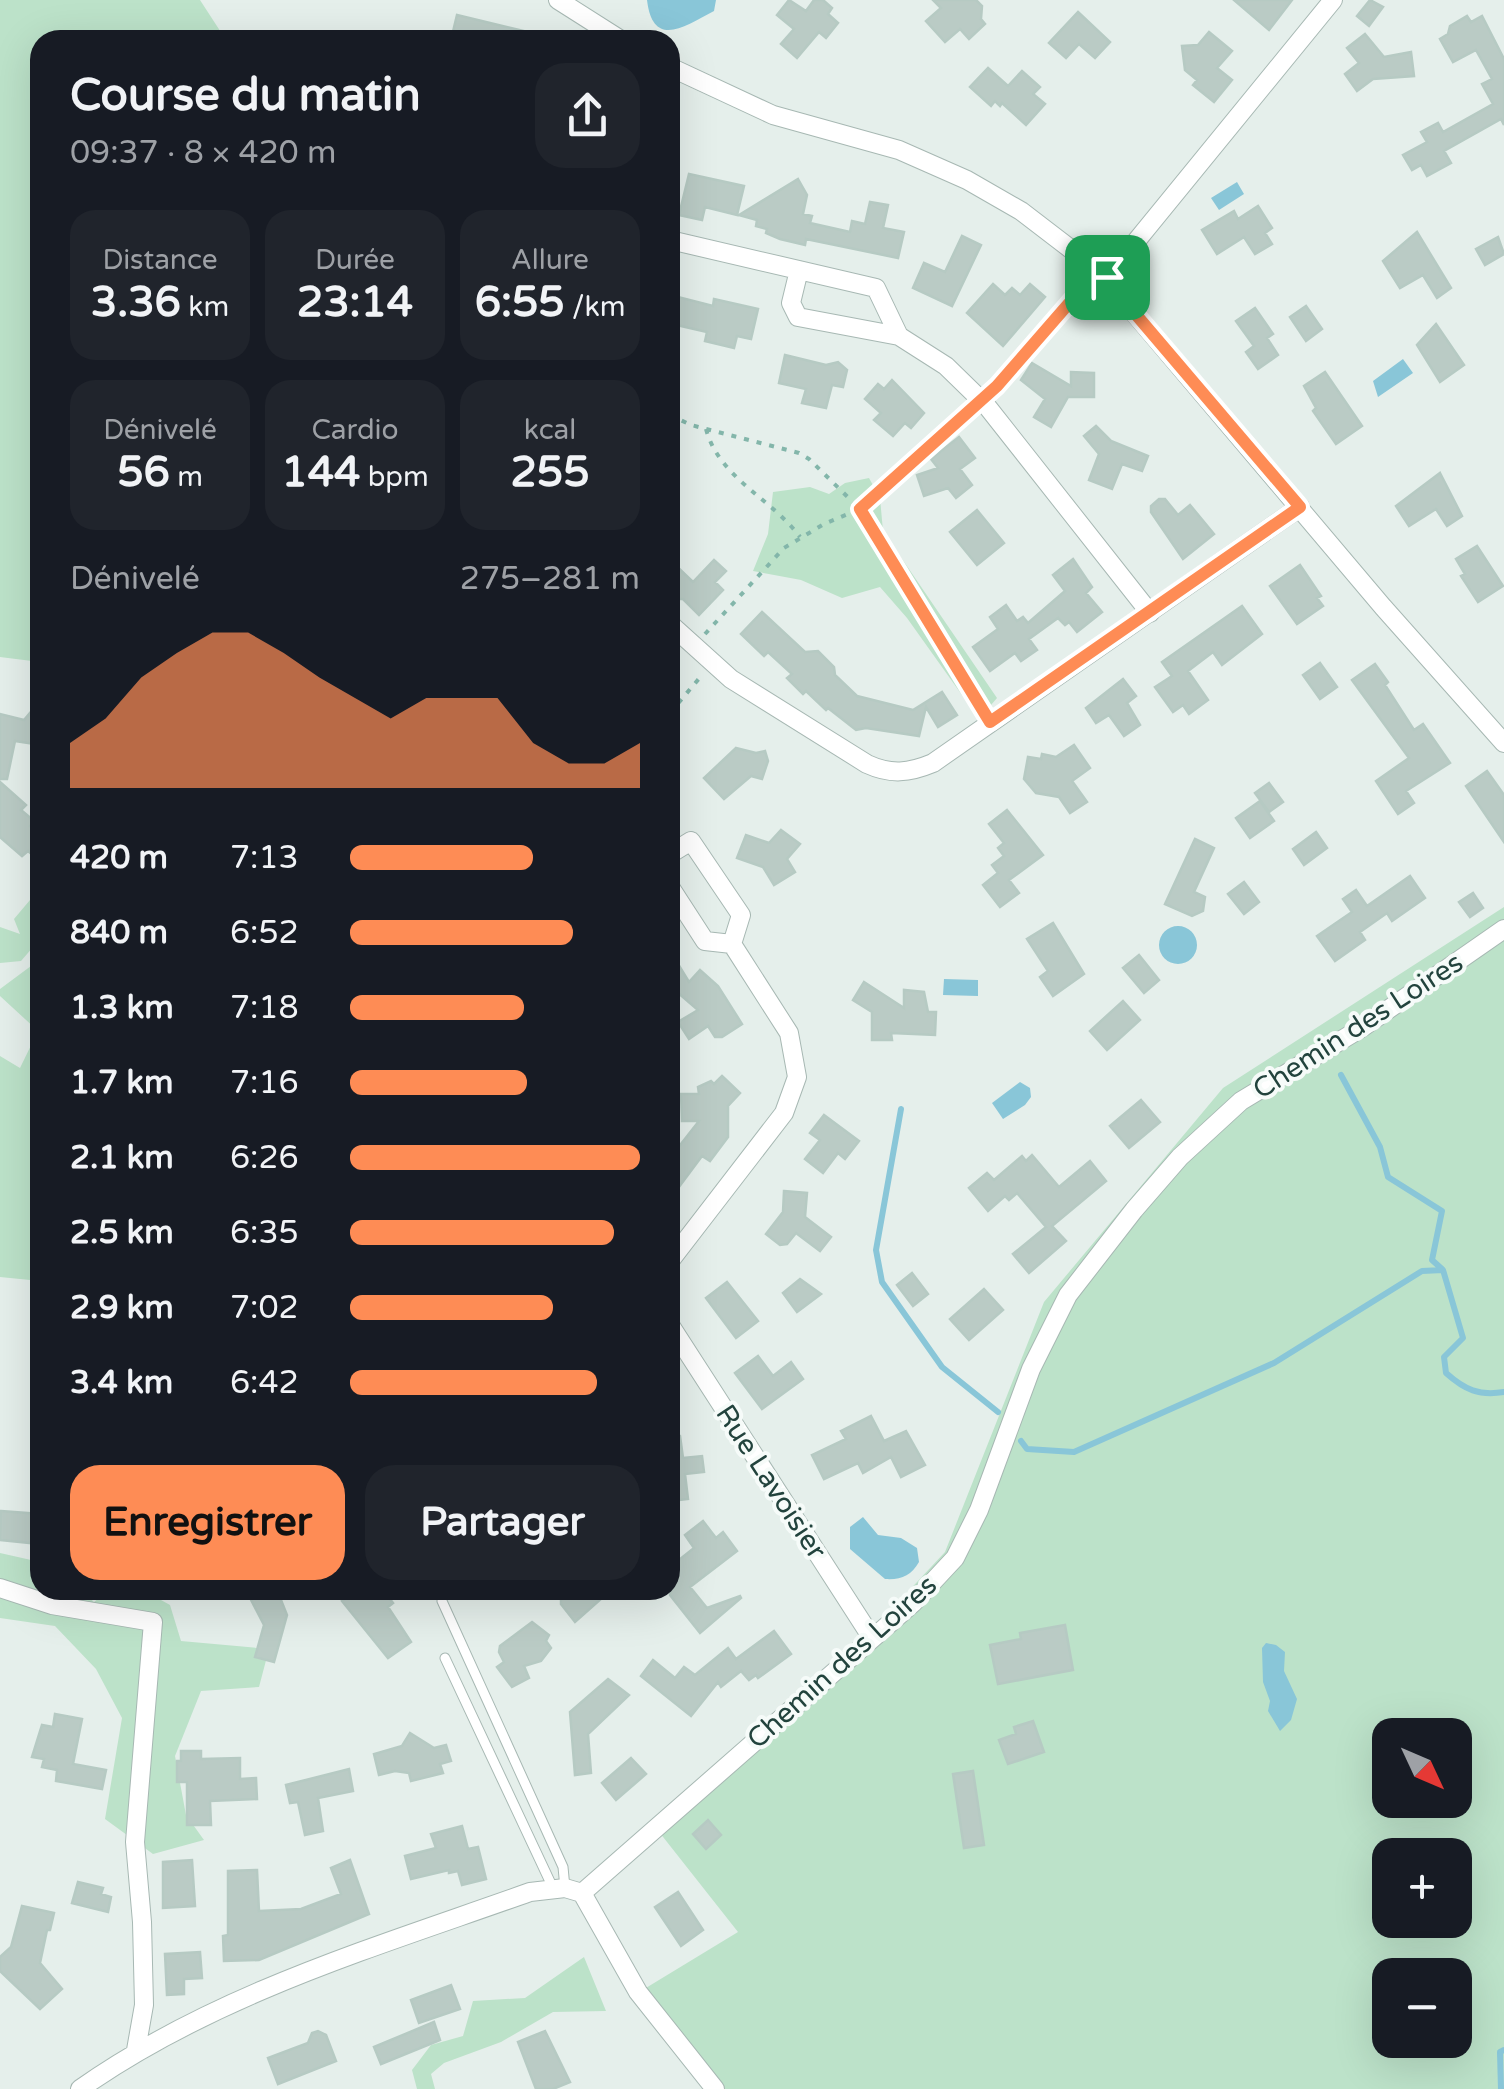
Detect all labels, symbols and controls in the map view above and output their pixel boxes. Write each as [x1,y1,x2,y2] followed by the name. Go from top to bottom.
[535,63,640,168] button: share
[70,69,421,123] text: Course du matin
[70,134,336,172] text: 09:37 · 8 × 420 m
[1065,235,1150,320] pin
[102,243,218,277] text: Distance
[315,243,395,277] text: Durée
[511,243,589,277] text: Allure
[1080,250,1135,305] icon: arrive
[91,277,181,328] text: 3.36
[297,277,413,328] text: 23:14
[475,277,565,328] text: 6:55
[181,290,229,324] text: km
[565,290,625,324] text: /km
[103,413,217,447] text: Dénivelé
[311,413,399,447] text: Cardio
[524,413,576,447] text: kcal
[117,447,170,498] text: 56
[281,447,360,498] text: 144
[510,447,590,498] text: 255
[170,460,203,494] text: m
[360,460,429,494] text: bpm
[70,560,200,598] text: Dénivelé
[460,560,640,598] text: 275–281 m
[70,839,168,877] text: 420 m
[230,839,299,877] text: 7:13
[70,914,168,952] text: 840 m
[230,914,299,952] text: 6:52
[1247,945,1469,1107] street label: Chemin des Loires
[70,989,174,1027] text: 1.3 km
[230,989,299,1027] text: 7:18
[70,1064,173,1102] text: 1.7 km
[230,1064,299,1102] text: 7:16
[70,1139,174,1177] text: 2.1 km
[230,1139,299,1177] text: 6:26
[70,1214,174,1252] text: 2.5 km
[230,1214,299,1252] text: 6:35
[70,1289,174,1327] text: 2.9 km
[230,1289,299,1327] text: 7:02
[70,1364,173,1402] text: 3.4 km
[230,1364,299,1402] text: 6:42
[708,1398,834,1566] street label: Rue Lavoisier
[70,1465,345,1580] button: Enregistrer
[365,1465,640,1580] button: Partager
[740,1568,944,1756] street label: Chemin des Loires
[1372,1718,1472,1818] north arrow
[1372,1718,1472,2058] map controls
[1372,1838,1472,1938] button: +
[1372,1958,1472,2058] button: −

